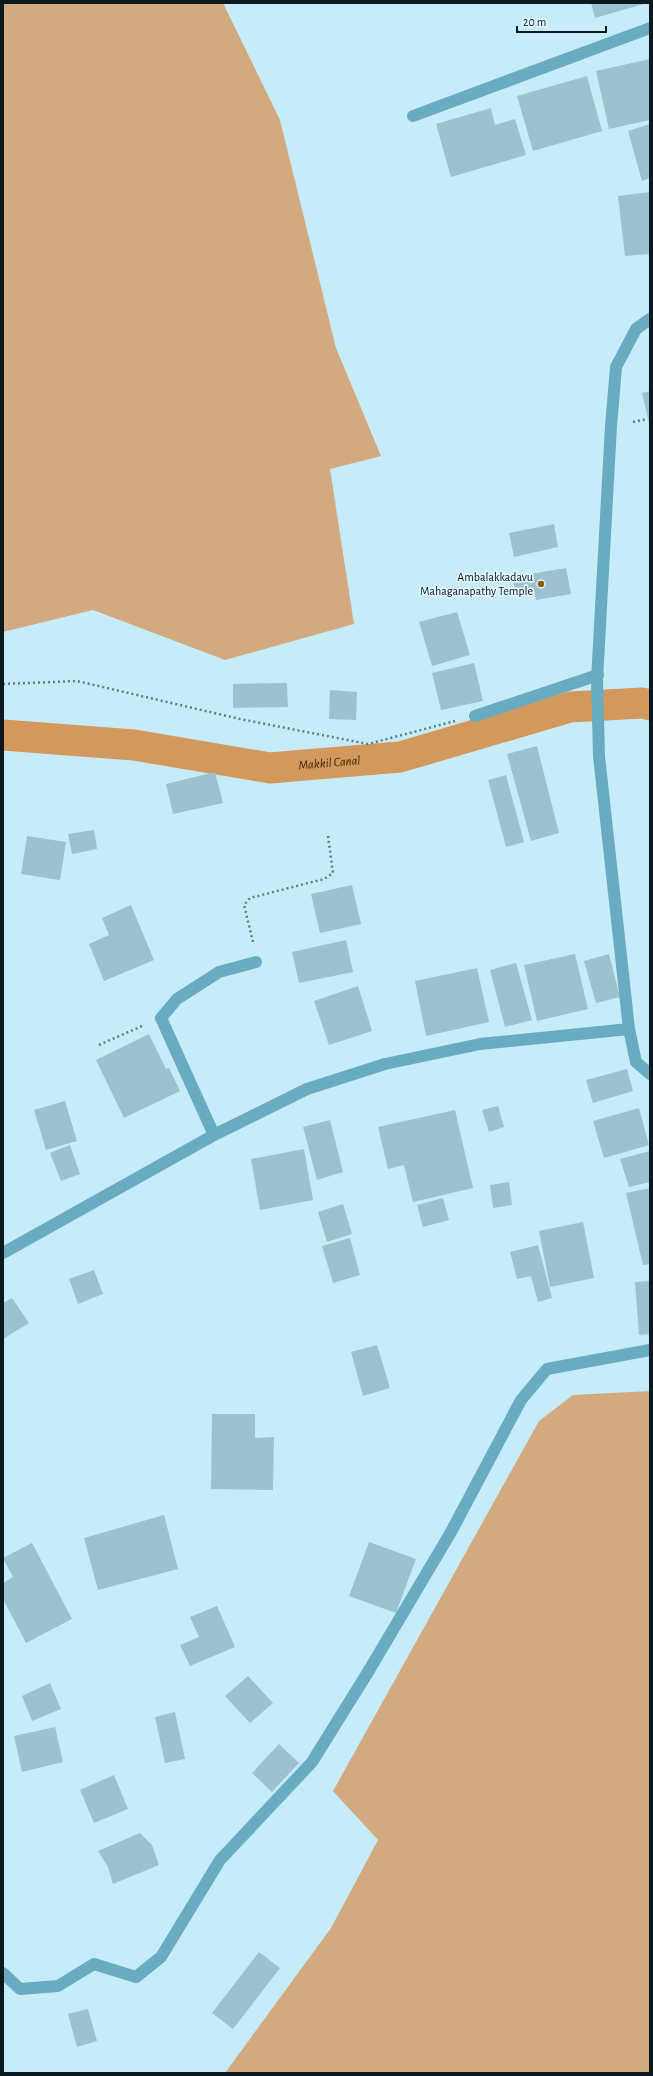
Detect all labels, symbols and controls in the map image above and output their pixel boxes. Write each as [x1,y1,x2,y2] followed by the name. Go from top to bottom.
[517,8,606,34] scale bar
[523,16,546,28] text: 20 m
[420,571,533,598] place label: Ambalakkadavu Mahaganapathy Temple
[536,579,546,589] marker: Ambalakkadavu Mahaganapathy Temple
[298,754,361,772] water label: Makkil Canal

